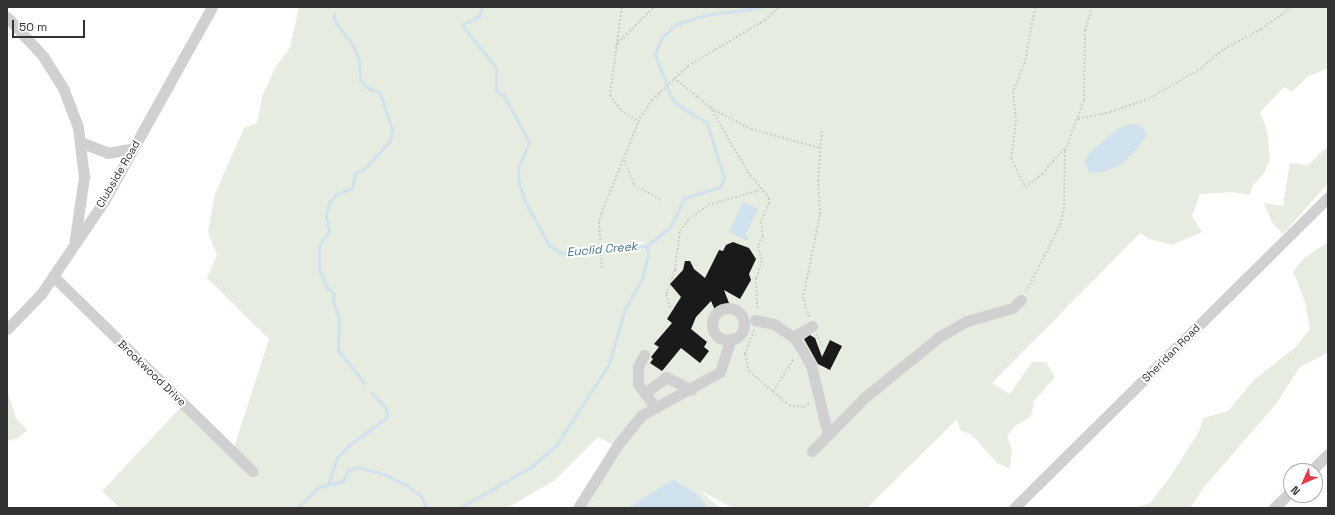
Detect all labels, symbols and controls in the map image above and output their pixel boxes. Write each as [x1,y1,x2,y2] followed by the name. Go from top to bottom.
[14,12,87,38] scale bar
[19,19,47,35] text: 50 m
[93,138,143,210] street label: Clubside Road
[566,240,638,260] water label: Euclid Creek
[1139,321,1203,385] street label: Sheridan Road
[115,337,189,409] street label: Brookwood Drive
[1283,463,1323,503] north arrow
[1288,483,1303,498] text: N

